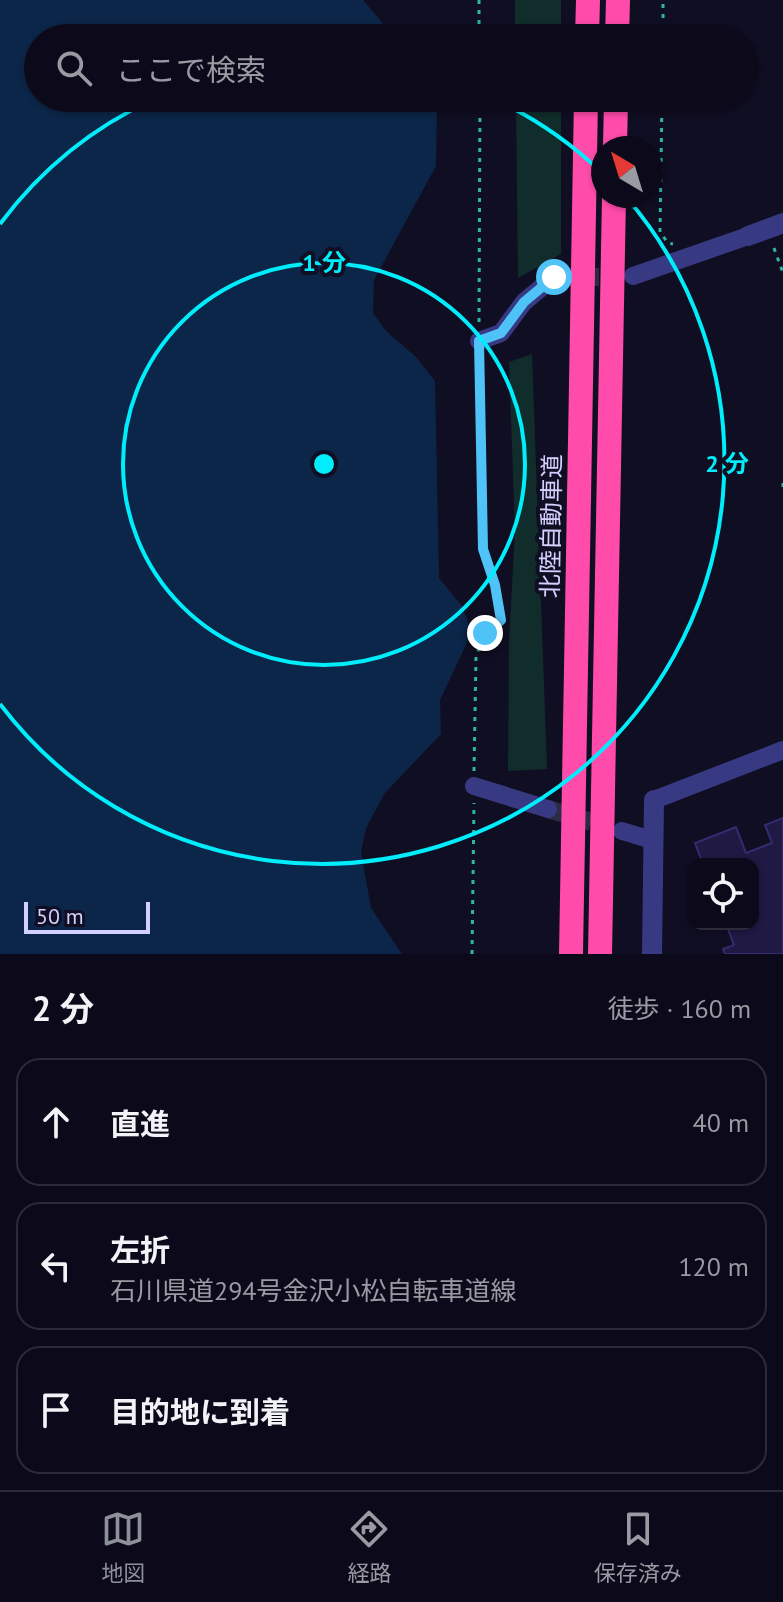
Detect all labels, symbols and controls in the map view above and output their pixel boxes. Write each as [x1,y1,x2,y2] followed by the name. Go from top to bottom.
[24,24,759,112] search box
[52,46,96,90] icon: search
[116,50,266,89] text: ここで検索
[591,136,663,208] north arrow
[302,247,346,278] text: 1 分
[536,259,572,295] route start
[705,448,749,479] text: 2 分
[310,450,338,478] centre of rings
[534,454,568,598] street label: 北陸自動車道
[467,615,503,651] route end
[687,858,759,930] map controls
[687,858,759,930] button: locate
[24,898,150,934] scale bar
[36,902,84,930] text: 50 m
[32,986,94,1030] text: 2 分
[608,992,751,1025] text: 徒歩 · 160 m
[34,1100,78,1144] icon: ahead
[110,1104,170,1143] text: 直進
[693,1106,749,1139] text: 40 m
[110,1230,170,1269] text: 左折
[34,1244,78,1288] icon: left
[678,1250,749,1283] text: 120 m
[110,1274,517,1307] text: 石川県道294号金沢小松自転車道線
[34,1388,78,1432] icon: arrive
[110,1392,290,1431] text: 目的地に到着
[101,1507,145,1587] tab: 地図
[347,1507,392,1587] tab: 経路
[594,1507,682,1587] tab: 保存済み

